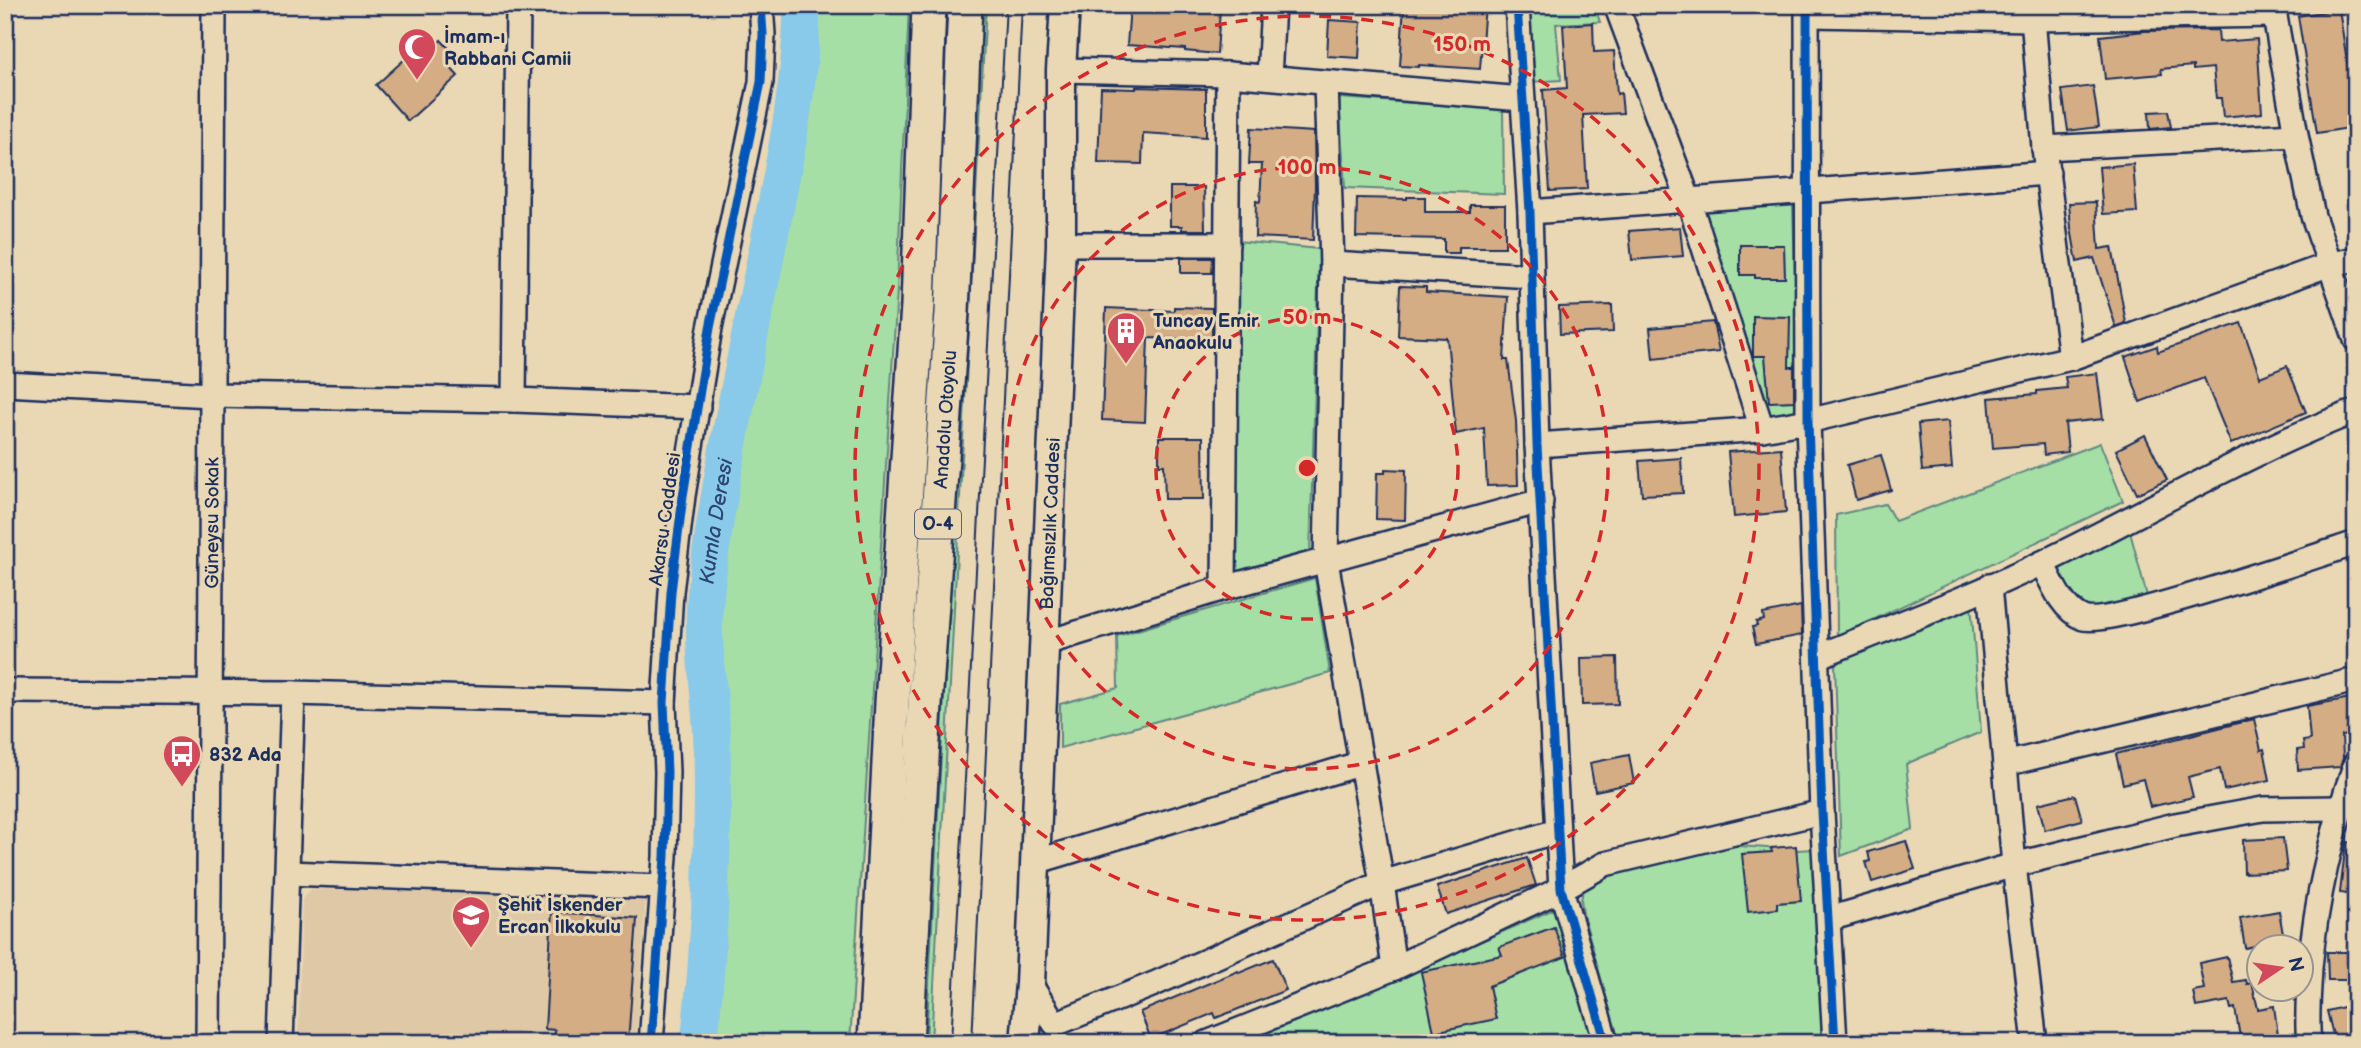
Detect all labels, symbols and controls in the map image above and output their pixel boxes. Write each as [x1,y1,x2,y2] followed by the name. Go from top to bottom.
[444,24,571,71] place label: İmam-ı Rabbani Camii
[396,26,438,81] mosque icon: İmam-ı Rabbani Camii
[1433,32,1491,57] text: 150 m
[1278,155,1336,180] text: 100 m
[1283,305,1331,330] text: 50 m
[1105,310,1147,365] building icon: Tuncay Emir Anaokulu
[1152,310,1259,355] place label: Tuncay Emir Anaokulu
[930,349,962,489] street label: Anadolu Otoyolu
[1036,437,1066,610] street label: Bağımsızlık Caddesi
[645,451,686,587] street label: Akarsu Caddesi
[695,456,739,586] water label: Kumla Deresi
[1295,456,1319,480] centre of rings
[201,457,225,589] street label: Güneysu Sokak
[915,510,961,538] road number: O-4
[161,733,203,788] bus stop icon: 832 Ada
[209,744,282,767] place label: 832 Ada
[498,892,623,939] place label: Şehit İskender Ercan İlkokulu
[450,894,492,949] school or university icon: Şehit İskender Ercan İlkokulu
[2246,932,2316,1002] north arrow
[2282,955,2308,974] text: N

